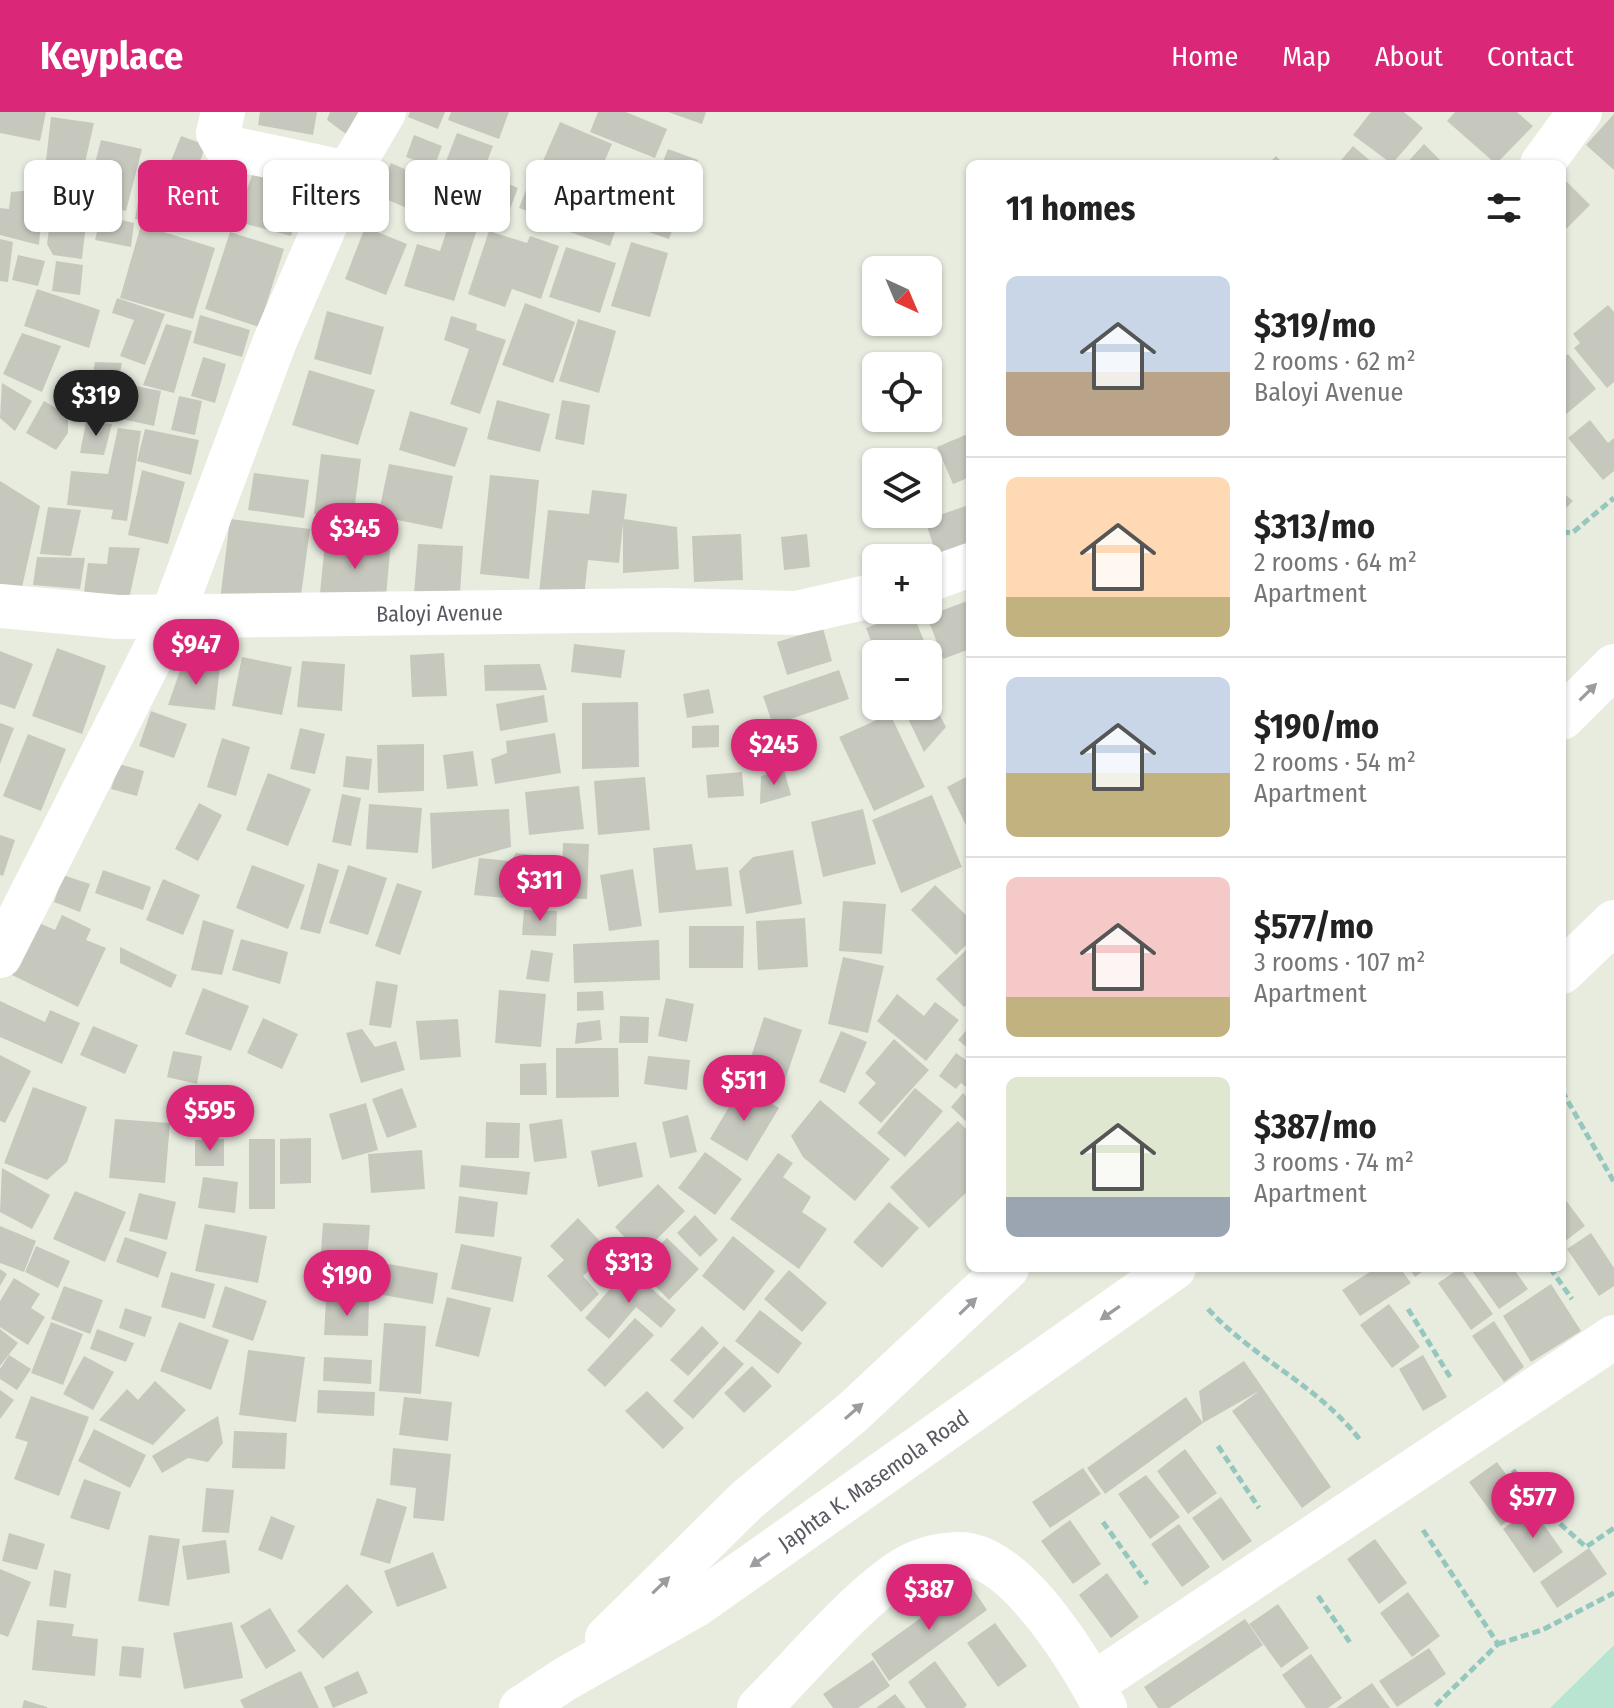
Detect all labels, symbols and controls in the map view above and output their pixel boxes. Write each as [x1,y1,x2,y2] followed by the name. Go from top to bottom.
[40,33,183,79] text: Keyplace
[1171,40,1238,73] text: Home
[1282,40,1331,73] text: Map
[1375,40,1443,73] text: About
[1487,40,1574,73] text: Contact
[24,160,122,232] chip: Buy
[138,160,247,232] chip: Rent
[263,160,389,232] chip: Filters
[405,160,510,232] chip: New
[526,160,703,232] chip: Apartment
[1482,186,1526,230] icon: filters
[1006,188,1135,229] text: 11 homes
[862,256,942,336] north arrow
[862,256,942,720] map controls
[1254,305,1376,346] text: $319/mo
[1070,308,1166,404] icon: home
[1254,346,1416,377] text: 2 rooms · 62 m²
[862,352,942,432] button: locate
[49,370,143,438] pin: $319
[1254,377,1403,408] text: Baloyi Avenue
[71,380,121,411] text: $319
[862,448,942,528] button: layers
[308,503,402,571] pin: $345
[1254,506,1375,547] text: $313/mo
[1070,509,1166,605] icon: home
[329,513,381,544] text: $345
[862,544,942,624] button: +
[1254,547,1417,578] text: 2 rooms · 64 m²
[1254,578,1367,609] text: Apartment
[376,599,503,628] street label: Baloyi Avenue
[149,619,243,687] pin: $947
[171,629,221,660] text: $947
[862,640,942,720] button: −
[1578,683,1597,702] one-way arrow
[1254,706,1379,747] text: $190/mo
[1070,709,1166,805] icon: home
[727,719,821,787] pin: $245
[749,729,799,760] text: $245
[1254,747,1416,778] text: 2 rooms · 54 m²
[1254,778,1367,809] text: Apartment
[493,855,587,923] pin: $311
[517,865,563,896] text: $311
[1254,906,1374,947] text: $577/mo
[1070,909,1166,1005] icon: home
[1254,947,1426,978] text: 3 rooms · 107 m²
[1254,978,1367,1009] text: Apartment
[697,1055,791,1123] pin: $511
[721,1065,767,1096] text: $511
[163,1085,257,1153] pin: $595
[184,1095,236,1126] text: $595
[1254,1106,1377,1147] text: $387/mo
[1070,1109,1166,1205] icon: home
[1254,1147,1414,1178] text: 3 rooms · 74 m²
[1254,1178,1367,1209] text: Apartment
[582,1237,676,1305] pin: $313
[605,1247,653,1278] text: $313
[300,1250,394,1318] pin: $190
[322,1260,372,1291] text: $190
[958,1297,977,1315] one-way arrow
[1099,1305,1120,1320] one-way arrow
[843,1403,863,1420] one-way arrow
[773,1404,974,1557] street label: Japhta K. Masemola Road
[1486,1472,1580,1540] pin: $577
[1509,1482,1557,1513] text: $577
[750,1552,771,1567] one-way arrow
[882,1564,976,1632] pin: $387
[904,1574,954,1605] text: $387
[651,1576,670,1595] one-way arrow

